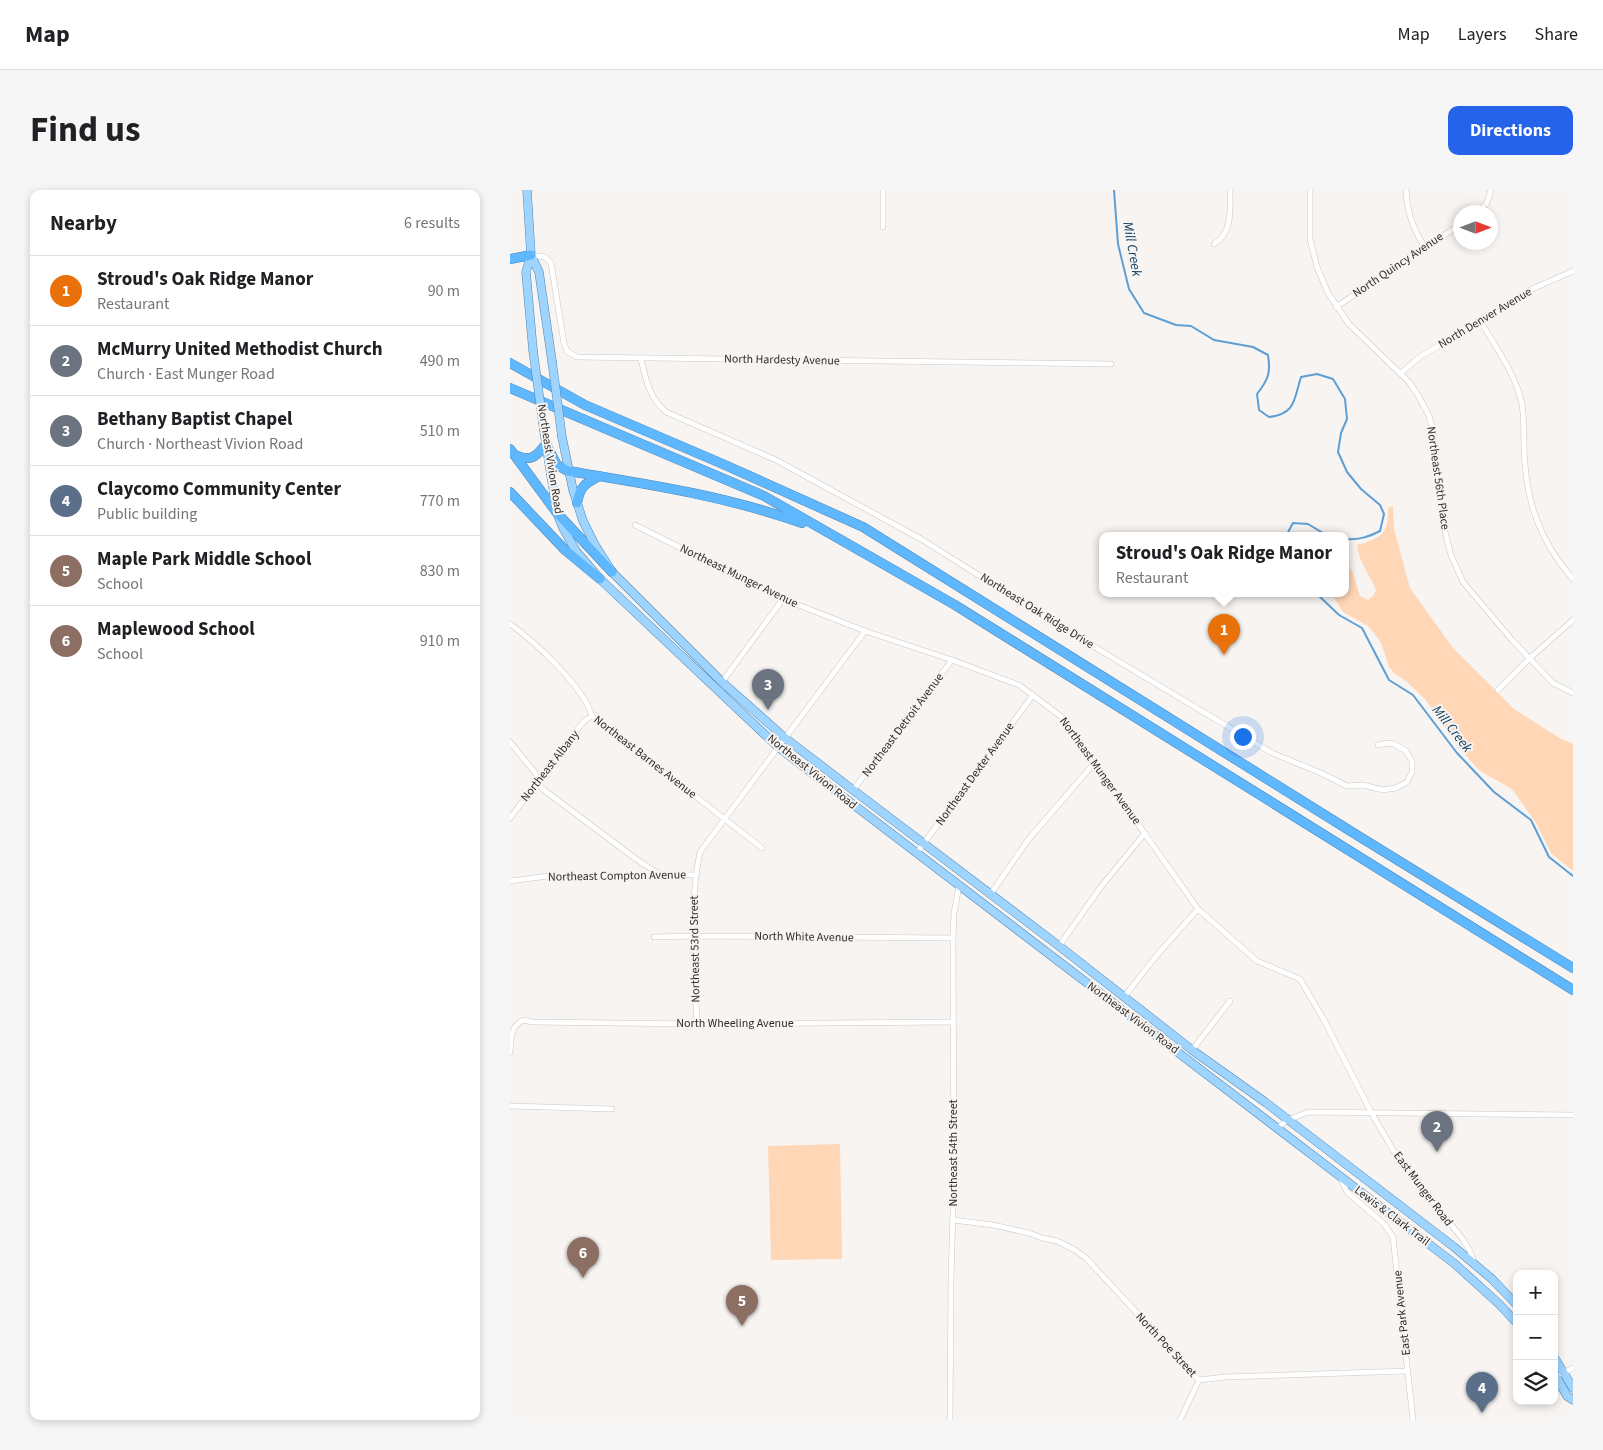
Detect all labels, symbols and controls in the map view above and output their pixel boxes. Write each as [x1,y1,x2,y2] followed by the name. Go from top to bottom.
[25,17,70,52] text: Map
[1398,22,1430,47] text: Map
[1458,22,1507,47] text: Layers
[1535,22,1578,47] text: Share
[30,105,140,155] text: Find us
[1448,106,1573,155] button: Directions
[1453,205,1498,250] north arrow
[50,208,117,238] text: Nearby
[404,212,460,234] text: 6 results
[1117,220,1147,278] water label: Mill Creek
[1349,228,1447,302] street label: North Quincy Avenue
[97,266,313,293] text: Stroud's Oak Ridge Manor
[62,280,70,302] text: 1
[428,280,460,302] text: 90 m
[1435,283,1535,353] street label: North Denver Avenue
[97,293,170,315] text: Restaurant
[97,336,383,363] text: McMurry United Methodist Church
[62,350,70,372] text: 2
[420,350,460,372] text: 490 m
[724,350,840,370] street label: North Hardesty Avenue
[97,363,275,385] text: Church · East Munger Road
[533,403,567,515] street label: Northeast Vivion Road
[97,406,292,433] text: Bethany Baptist Chapel
[62,420,70,442] text: 3
[420,420,460,442] text: 510 m
[1422,425,1454,531] street label: Northeast 56th Place
[97,433,303,455] text: Church · Northeast Vivion Road
[97,476,341,503] text: Claycomo Community Center
[62,490,70,512] text: 4
[420,490,460,512] text: 770 m
[97,503,197,525] text: Public building
[1099,532,1349,597] popup
[677,540,801,612] street label: Northeast Munger Avenue
[1116,540,1332,567] text: Stroud's Oak Ridge Manor
[97,546,311,573] text: Maple Park Middle School
[62,560,70,582] text: 5
[420,560,460,582] text: 830 m
[1116,567,1188,589] text: Restaurant
[977,569,1097,653] street label: Northeast Oak Ridge Drive
[97,573,143,595] text: School
[1208,614,1240,655] pin: 1
[97,616,255,643] text: Maplewood School
[62,630,70,652] text: 6
[420,630,460,652] text: 910 m
[97,643,143,665] text: School
[752,669,784,710] pin: 3
[858,669,948,781] street label: Northeast Detroit Avenue
[1427,701,1477,757] water label: Mill Creek
[590,711,700,803] street label: Northeast Barnes Avenue
[1055,714,1145,828] street label: Northeast Munger Avenue
[932,719,1018,829] street label: Northeast Dexter Avenue
[1230,724,1256,750] your location
[517,726,584,805] street label: Northeast Albany
[764,730,860,814] street label: Northeast Vivion Road
[548,866,686,886] street label: Northeast Compton Avenue
[686,895,704,1003] street label: Northeast 53rd Street
[754,928,854,946] street label: North White Avenue
[1084,978,1182,1058] street label: Northeast Vivion Road
[676,1015,794,1032] street label: North Wheeling Avenue
[945,1099,962,1207] street label: Northeast 54th Street
[1421,1111,1453,1152] pin: 2
[1389,1148,1457,1230] street label: East Munger Road
[1351,1182,1433,1250] street label: Lewis & Clark Trail
[567,1237,599,1278] pin: 6
[1389,1270,1415,1356] street label: East Park Avenue
[1513,1270,1558,1405] map controls
[1513,1270,1558,1315] button: +
[726,1285,758,1326] pin: 5
[1132,1309,1200,1381] street label: North Poe Street
[1513,1315,1558,1360] button: −
[1513,1360,1558,1405] button: layers
[1466,1372,1498,1413] pin: 4

